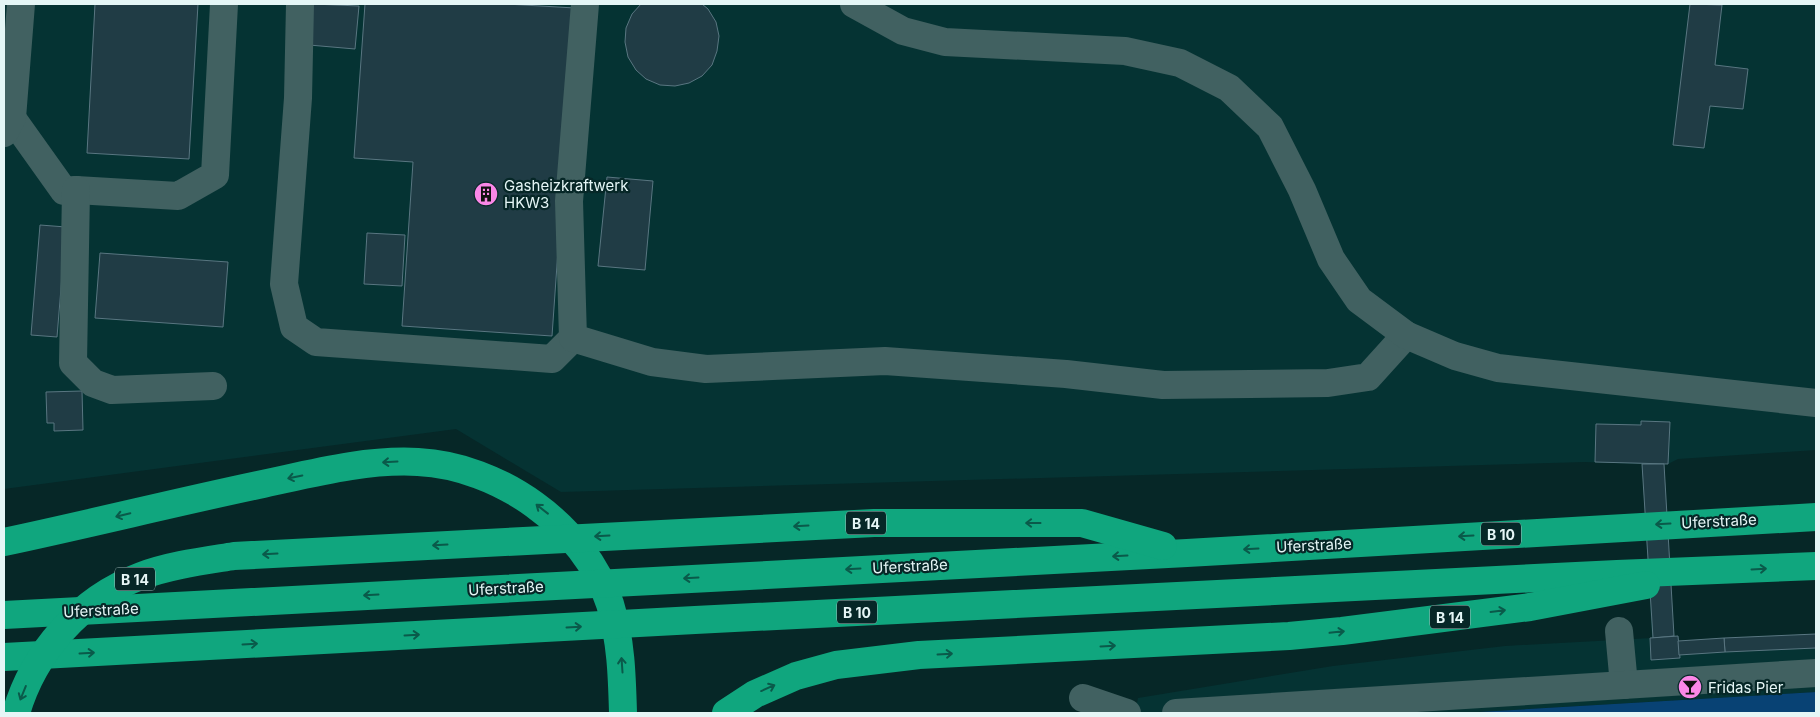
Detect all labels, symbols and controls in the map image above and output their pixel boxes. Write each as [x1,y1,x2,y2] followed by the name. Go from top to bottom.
[504,176,629,212] place label: Gasheizkraftwerk HKW3
[473,181,499,207] building icon: Gasheizkraftwerk HKW3
[382,458,398,467] one-way arrow
[287,473,303,482] one-way arrow
[535,504,548,515] one-way arrow
[1681,510,1757,532] street label: Uferstraße
[115,511,131,520] one-way arrow
[846,512,886,534] road number: B 14
[1025,518,1042,528] one-way arrow
[1655,520,1671,529] one-way arrow
[793,522,809,531] one-way arrow
[1481,522,1521,546] road number: B 10
[594,531,610,540] one-way arrow
[1458,532,1474,541] one-way arrow
[1276,534,1352,556] street label: Uferstraße
[432,540,448,549] one-way arrow
[1243,544,1259,553] one-way arrow
[262,549,278,558] one-way arrow
[1113,551,1129,560] one-way arrow
[872,555,948,577] street label: Uferstraße
[845,565,861,574] one-way arrow
[1751,565,1767,574] one-way arrow
[115,568,155,590] road number: B 14
[683,574,699,583] one-way arrow
[468,577,544,599] street label: Uferstraße
[364,591,380,600] one-way arrow
[63,599,139,621] street label: Uferstraße
[837,600,877,624] road number: B 10
[1430,606,1470,628] road number: B 14
[1490,606,1506,616] one-way arrow
[566,622,582,631] one-way arrow
[1329,627,1345,637] one-way arrow
[404,631,420,640] one-way arrow
[241,640,257,649] one-way arrow
[1099,641,1115,650] one-way arrow
[79,648,95,657] one-way arrow
[937,649,953,658] one-way arrow
[617,657,626,673] one-way arrow
[1677,674,1703,700] bar icon: Fridas Pier
[1708,678,1784,697] place label: Fridas Pier
[760,683,775,693] one-way arrow
[18,685,27,700] one-way arrow

